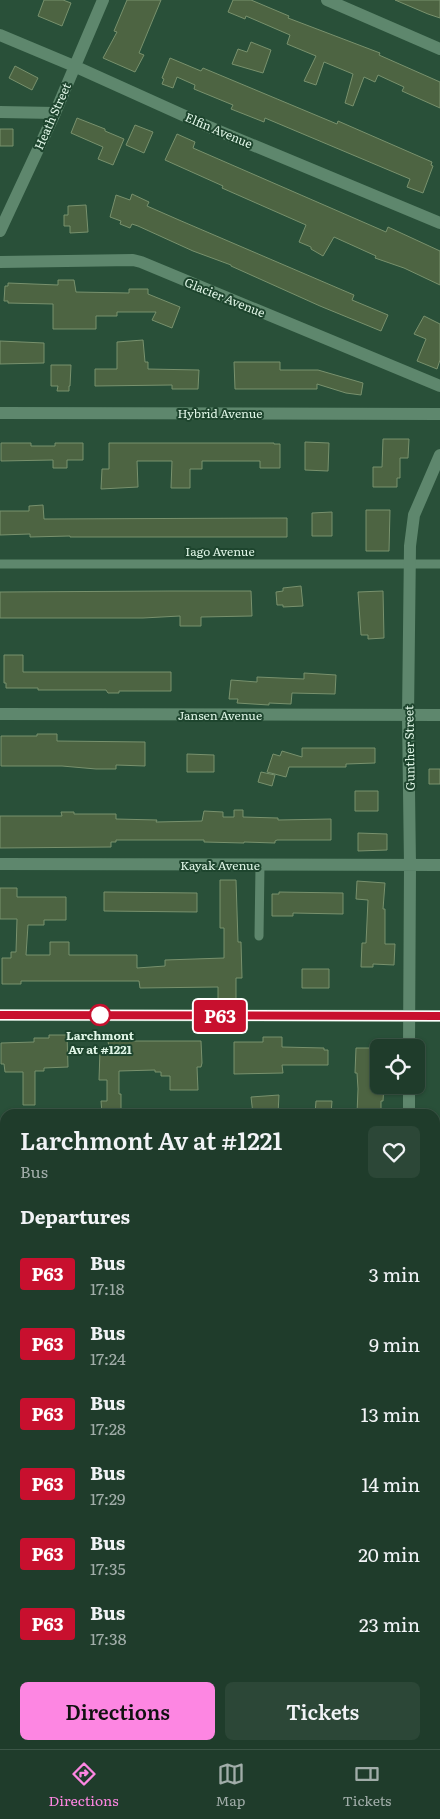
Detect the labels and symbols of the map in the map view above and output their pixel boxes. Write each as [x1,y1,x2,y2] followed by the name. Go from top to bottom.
[29,79,75,152] street label: Heath Street
[182,108,256,152] street label: Elfin Avenue
[182,273,268,321] street label: Glacier Avenue
[178,404,262,422] street label: Hybrid Avenue
[185,542,255,560] street label: Iago Avenue
[399,705,419,791] street label: Gunther Street
[178,706,262,724] street label: Jansen Avenue
[180,856,260,874] street label: Kayak Avenue
[191,1000,249,1032] line badge: P63
[89,1004,111,1026] marker: Larchmont Av at #1221
[66,1026,135,1058] place label: Larchmont Av at #1221

